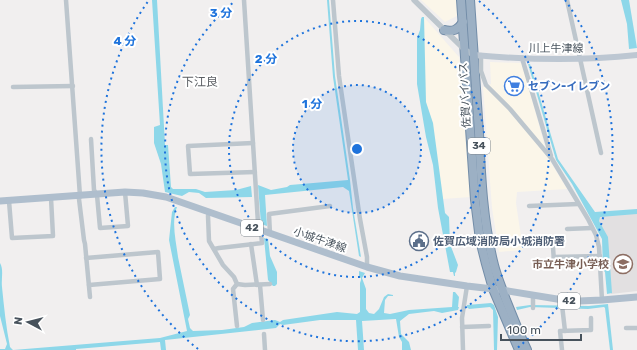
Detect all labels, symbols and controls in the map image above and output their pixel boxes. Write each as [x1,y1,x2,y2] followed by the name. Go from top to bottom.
[210,6,232,20] text: 3 分
[114,34,136,48] text: 4 分
[529,42,584,55] street label: 川上牛津線
[255,52,277,66] text: 2 分
[457,62,473,128] street label: 佐賀バイパス
[182,75,218,89] district label: 下江良
[503,75,525,97] supermarket icon: セブン-イレブン
[528,80,610,93] place label: セブン-イレブン
[302,97,322,111] text: 1 分
[468,138,490,154] road number: 34
[350,142,364,156] centre of rings
[241,220,263,236] road number: 42
[292,225,348,255] street label: 小城牛津線
[408,230,430,252] public building icon: 佐賀広域消防局小城消防署
[433,235,565,248] place label: 佐賀広域消防局小城消防署
[612,253,634,275] school or university icon: 市立牛津小学校
[532,258,609,271] place label: 市立牛津小学校
[558,293,580,309] road number: 42
[8,302,48,342] north arrow
[12,316,26,326] text: N
[501,316,581,342] scale bar
[507,323,541,337] text: 100 m

